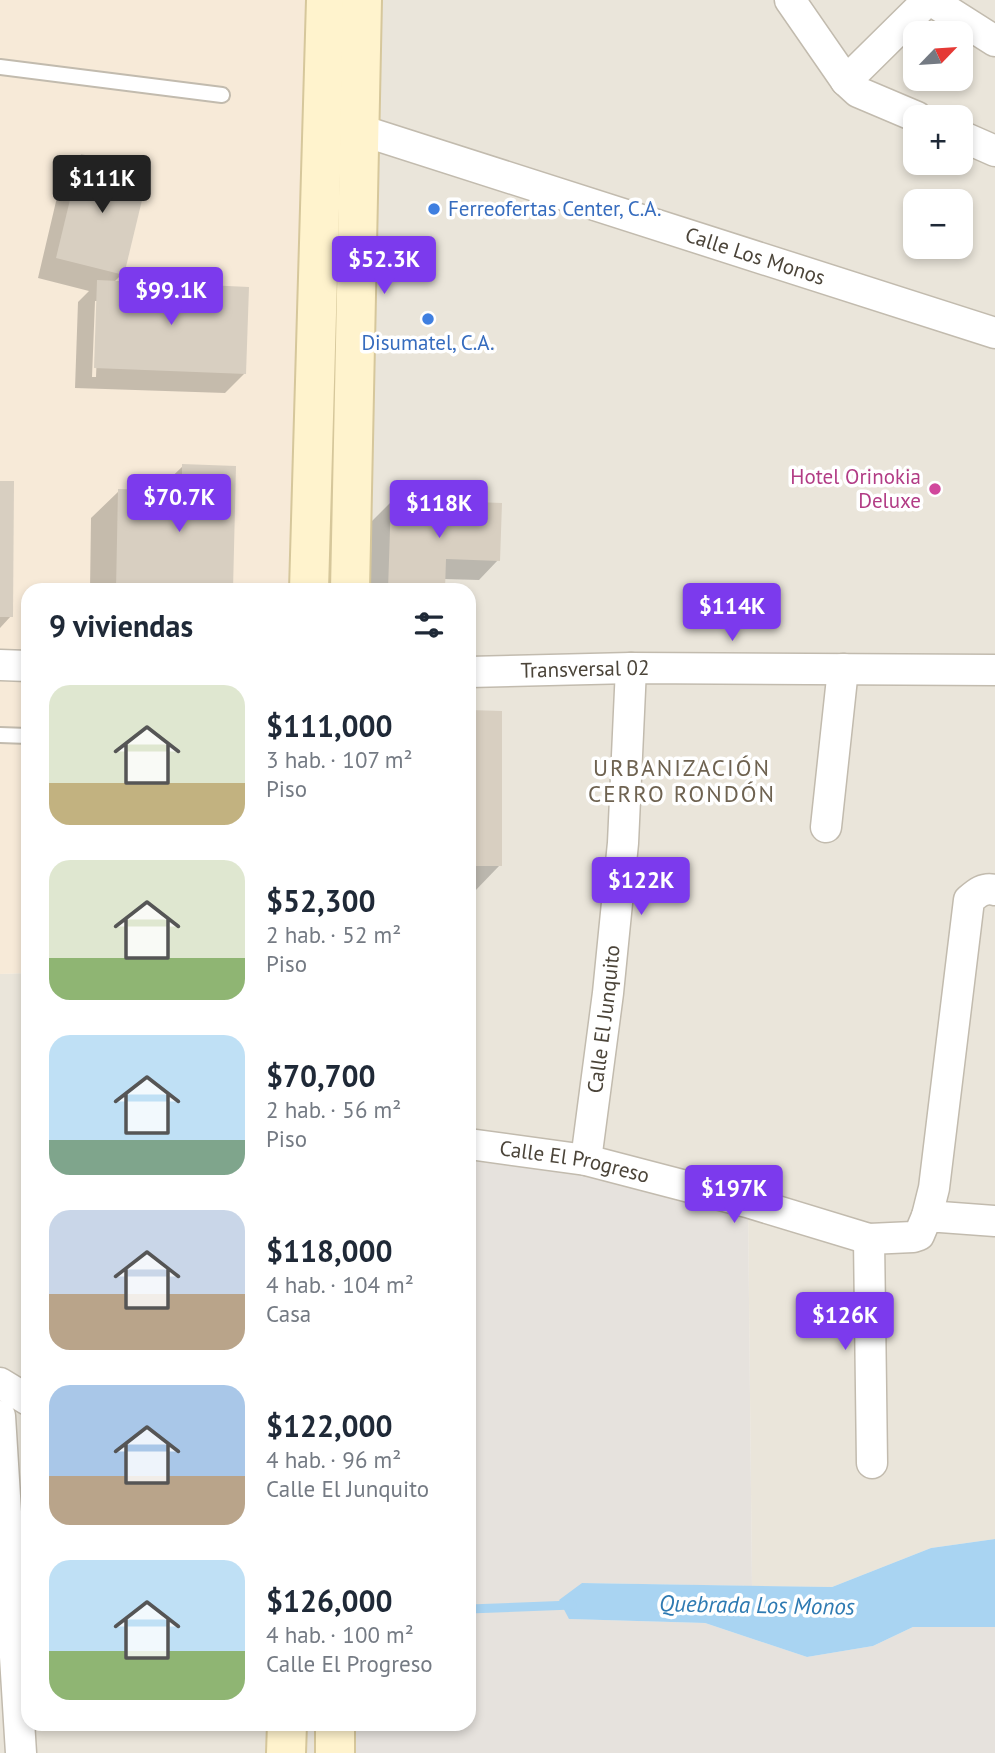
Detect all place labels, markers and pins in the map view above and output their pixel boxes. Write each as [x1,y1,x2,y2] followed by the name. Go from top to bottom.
[53,156,151,215] pin: $111K
[448,195,662,222] place label: Ferreofertas Center, C.A.
[426,201,442,217] marker: Ferreofertas Center, C.A.
[327,236,441,296] pin: $52.3K
[114,268,228,327] pin: $99.1K
[420,311,436,327] marker: Disumatel, C.A.
[361,329,495,356] place label: Disumatel, C.A.
[790,463,921,514] place label: Hotel Orinokia Deluxe
[122,475,236,534] pin: $70.7K
[390,480,488,540] pin: $118K
[927,481,943,497] marker: Hotel Orinokia Deluxe
[683,584,781,643] pin: $114K
[592,858,690,917] pin: $122K
[685,1166,783,1225] pin: $197K
[796,1292,894,1352] pin: $126K

